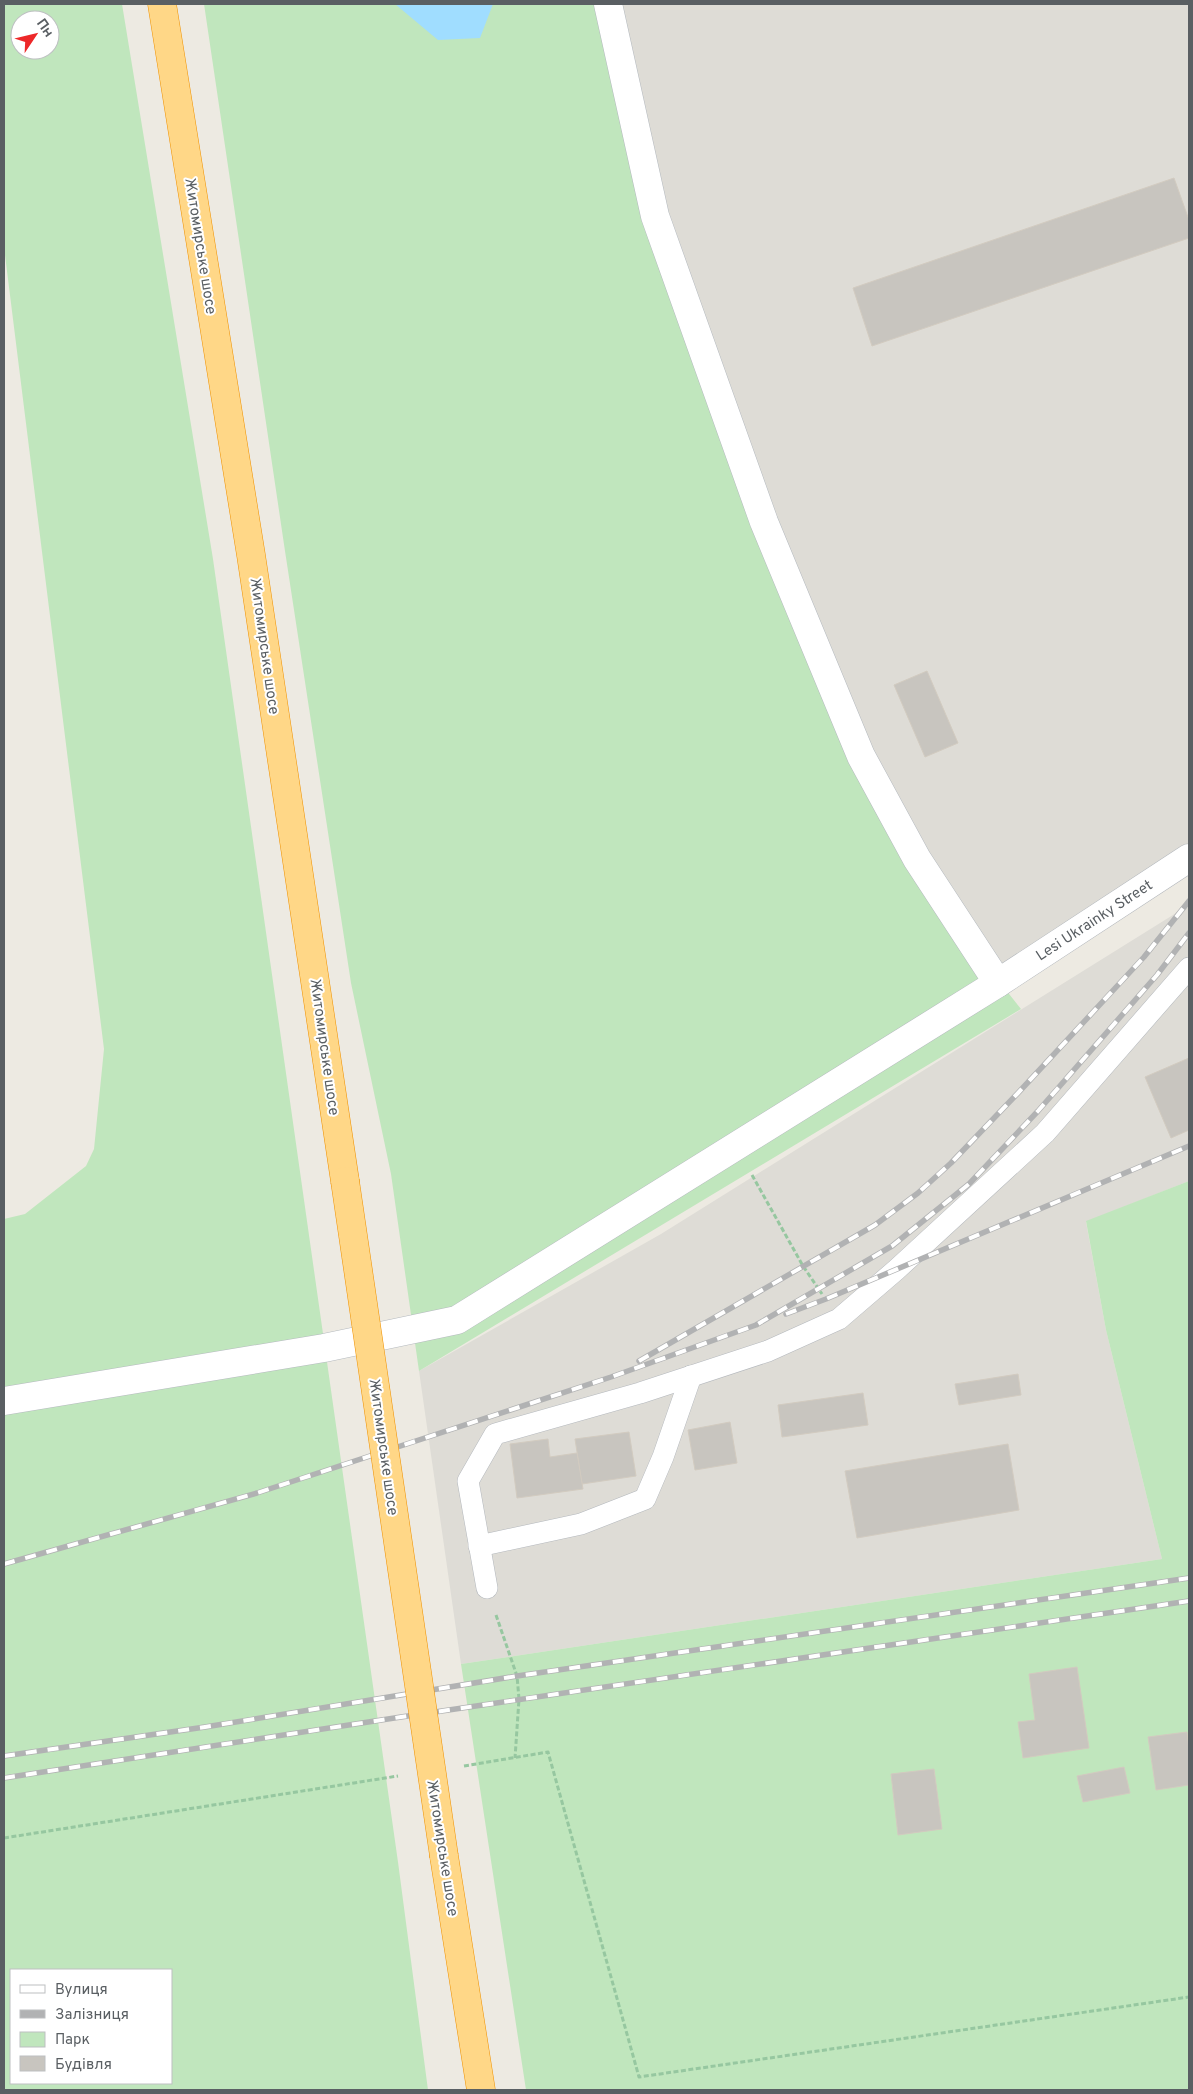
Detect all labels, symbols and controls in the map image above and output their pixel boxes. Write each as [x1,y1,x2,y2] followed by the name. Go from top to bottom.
[10,10,60,60] north arrow
[32,16,57,41] text: Пн
[179,177,220,316] street label: Житомирське шосе
[245,577,283,716] street label: Житомирське шосе
[1033,876,1157,966] street label: Lesi Ukrainky Street
[305,978,343,1117] street label: Житомирське шосе
[364,1378,402,1517] street label: Житомирське шосе
[421,1779,462,1918] street label: Житомирське шосе
[10,1969,172,2084] legend
[55,1981,108,2000] text: Вулиця
[55,2006,129,2025] text: Залізниця
[55,2031,90,2050] text: Парк
[55,2056,112,2075] text: Будівля

